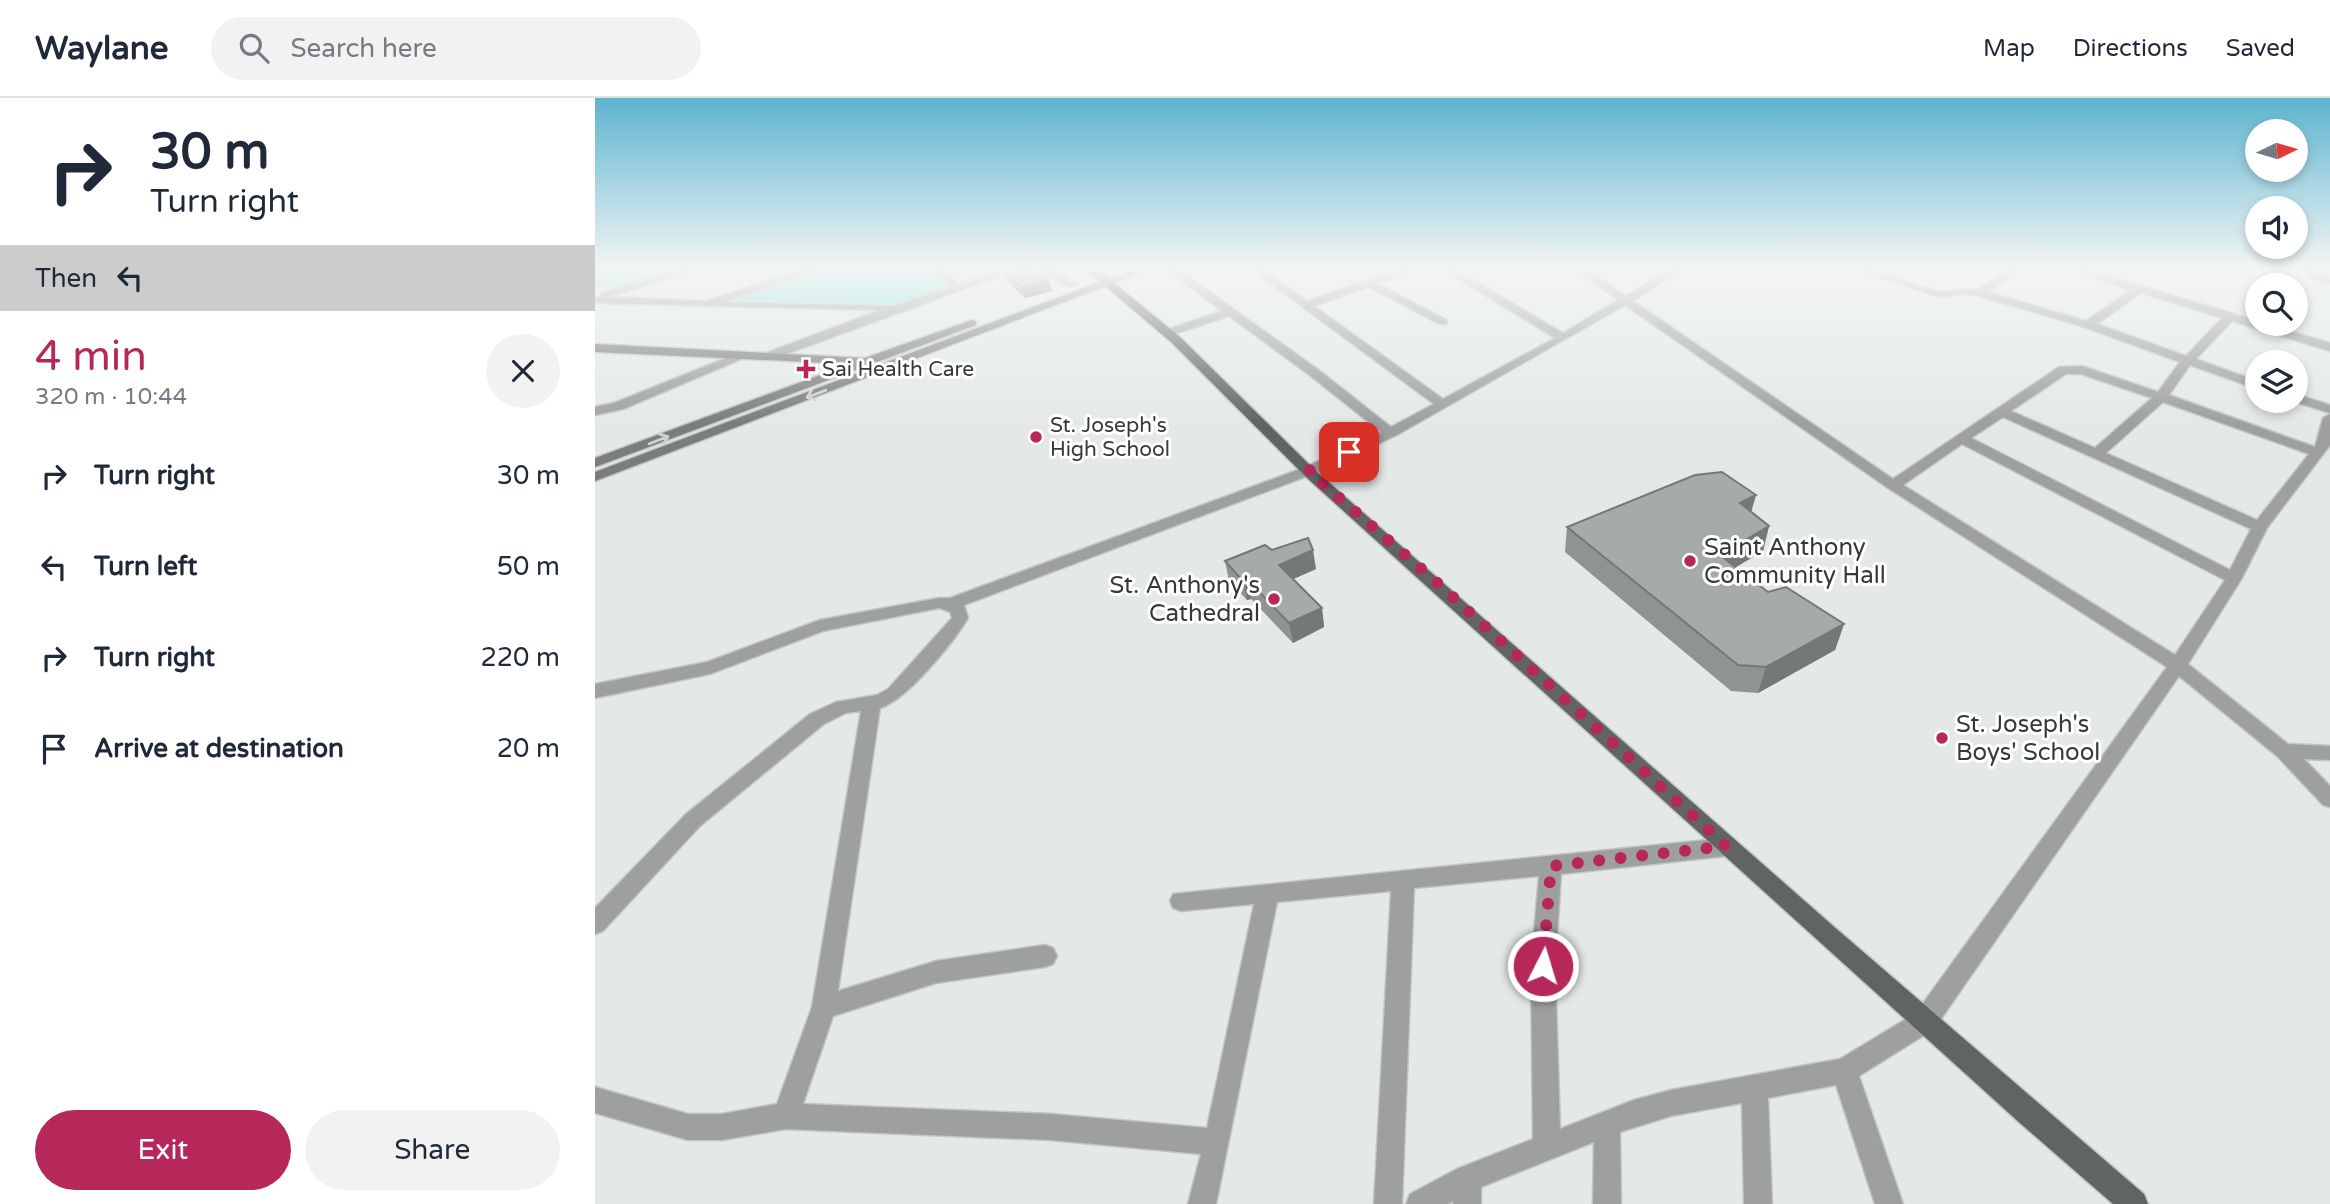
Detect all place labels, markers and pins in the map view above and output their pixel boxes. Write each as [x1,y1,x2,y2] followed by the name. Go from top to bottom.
[822,357,974,382] place label: Sai Health Care
[796,359,816,379] marker: Sai Health Care
[1050,413,1170,462] place label: St. Joseph's High School
[1319,422,1379,482] pin
[1028,429,1044,445] marker: St. Joseph's High School
[1704,533,1886,590] place label: Saint Anthony Community Hall
[1682,553,1698,569] marker: Saint Anthony Community Hall
[1109,571,1260,628] place label: St. Anthony's Cathedral
[1266,591,1282,607] marker: St. Anthony's Cathedral
[1956,710,2100,767] place label: St. Joseph's Boys' School
[1934,730,1950,746] marker: St. Joseph's Boys' School

